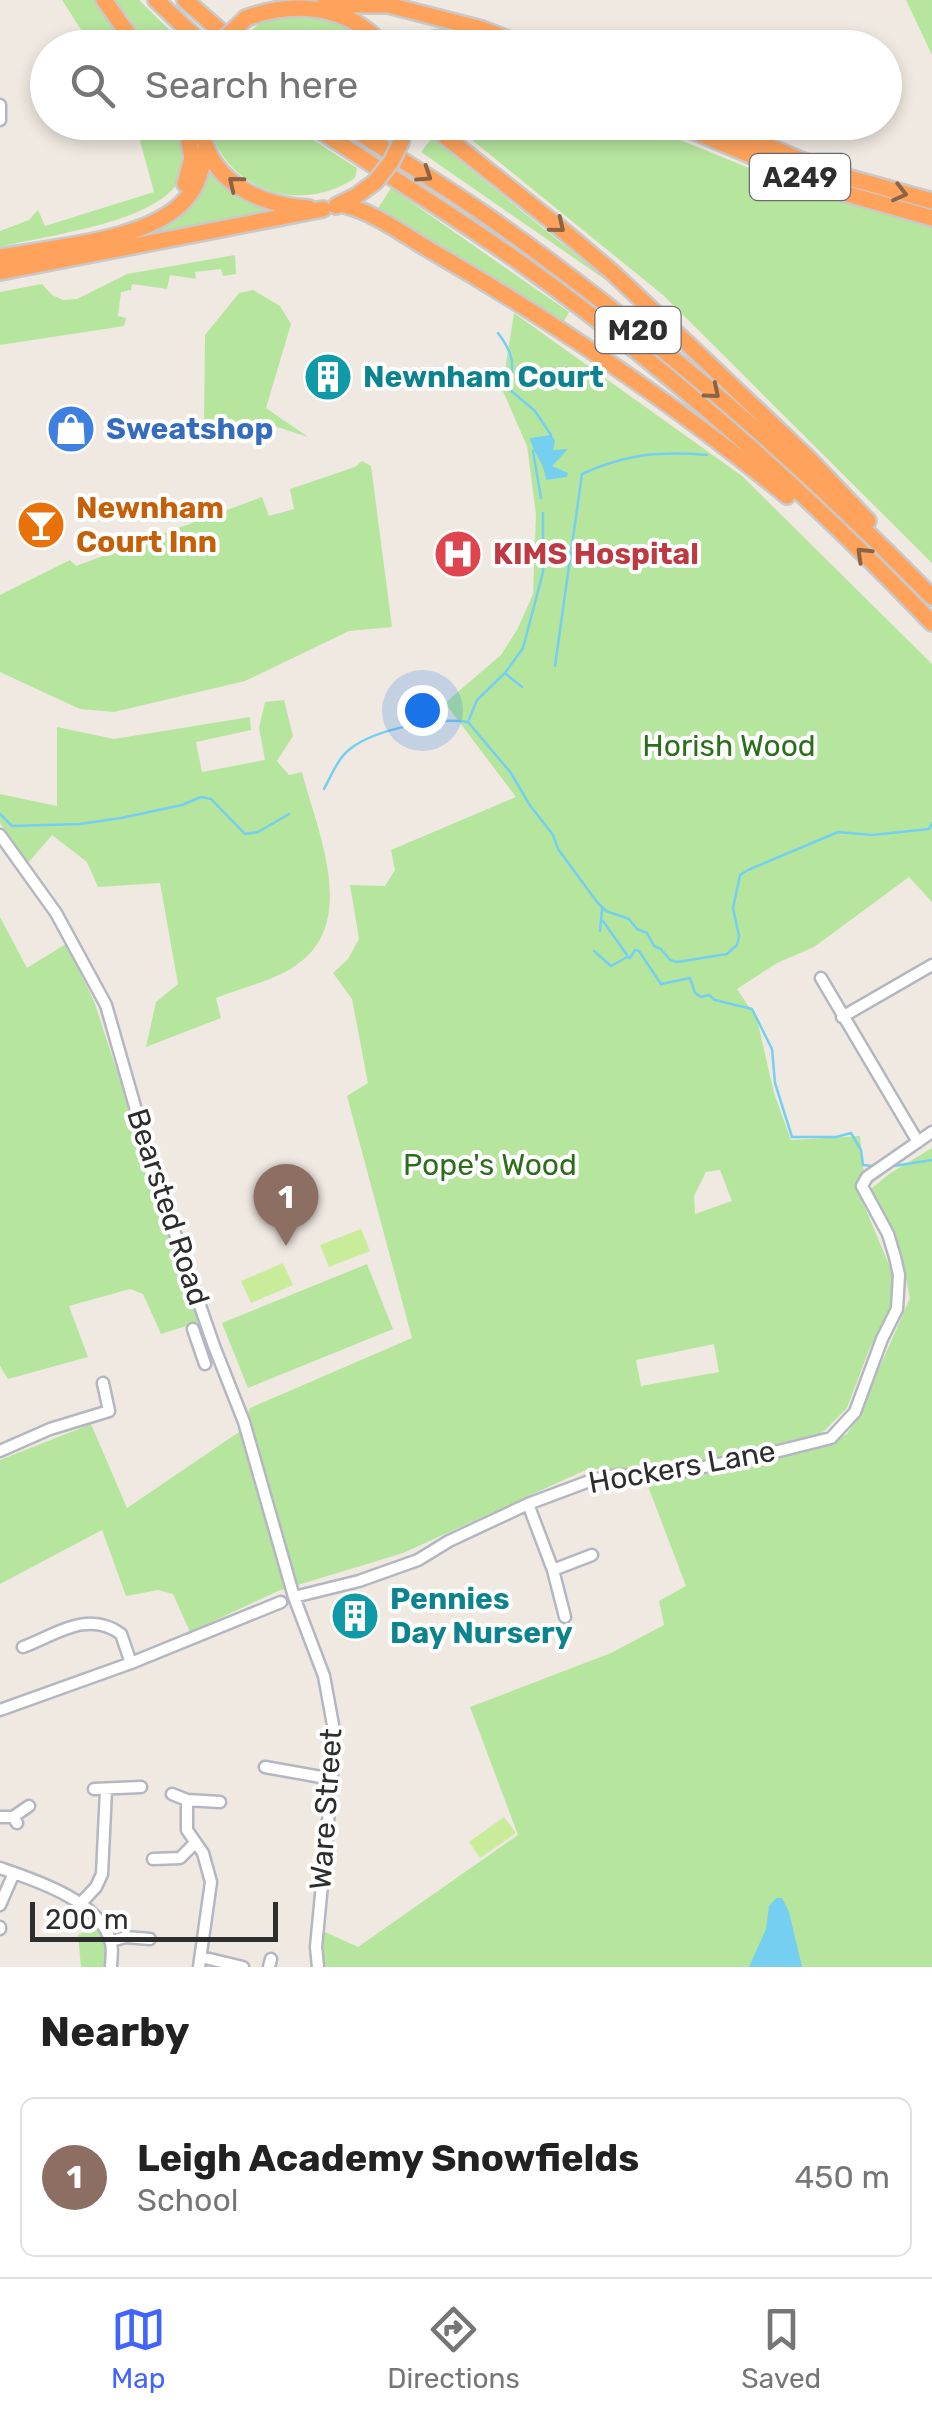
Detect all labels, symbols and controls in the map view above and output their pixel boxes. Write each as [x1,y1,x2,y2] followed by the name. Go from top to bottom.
[30,30,902,140] search box
[65,58,120,113] icon: search
[145,62,358,108] text: Search here
[750,154,850,200] road number: A249
[415,163,433,182] one-way arrow
[229,177,247,195] one-way arrow
[891,181,908,202] one-way arrow
[547,214,565,232] one-way arrow
[596,307,680,353] road number: M20
[302,351,354,403] building icon: Newnham Court
[363,359,604,395] place label: Newnham Court
[701,380,719,398] one-way arrow
[45,403,97,455] shop icon: Sweatshop
[106,411,273,447] place label: Sweatshop
[76,490,224,560] place label: Newnham Court Inn
[15,499,67,551] bar icon: Newnham Court Inn
[432,528,484,580] hospital icon: KIMS Hospital
[493,536,699,572] place label: KIMS Hospital
[856,548,875,566] one-way arrow
[397,685,448,736] your location
[642,728,816,764] park label: Horish Wood
[119,1104,217,1310] street label: Bearsted Road
[403,1147,577,1183] park label: Pope's Wood
[254,1164,318,1246] pin: 1
[586,1433,778,1501] street label: Hockers Lane
[390,1581,573,1651] place label: Pennies Day Nursery
[329,1590,381,1642] building icon: Pennies Day Nursery
[302,1727,350,1891] street label: Ware Street
[30,1897,278,1942] scale bar
[45,1903,129,1936] text: 200 m
[40,2007,190,2057] text: Nearby
[137,2135,639,2181] text: Leigh Academy Snowfields
[67,2158,82,2196] text: 1
[795,2158,890,2196] text: 450 m
[137,2181,239,2219] text: School
[111,2302,166,2395] tab: Map
[387,2302,520,2395] tab: Directions
[741,2302,821,2395] tab: Saved

